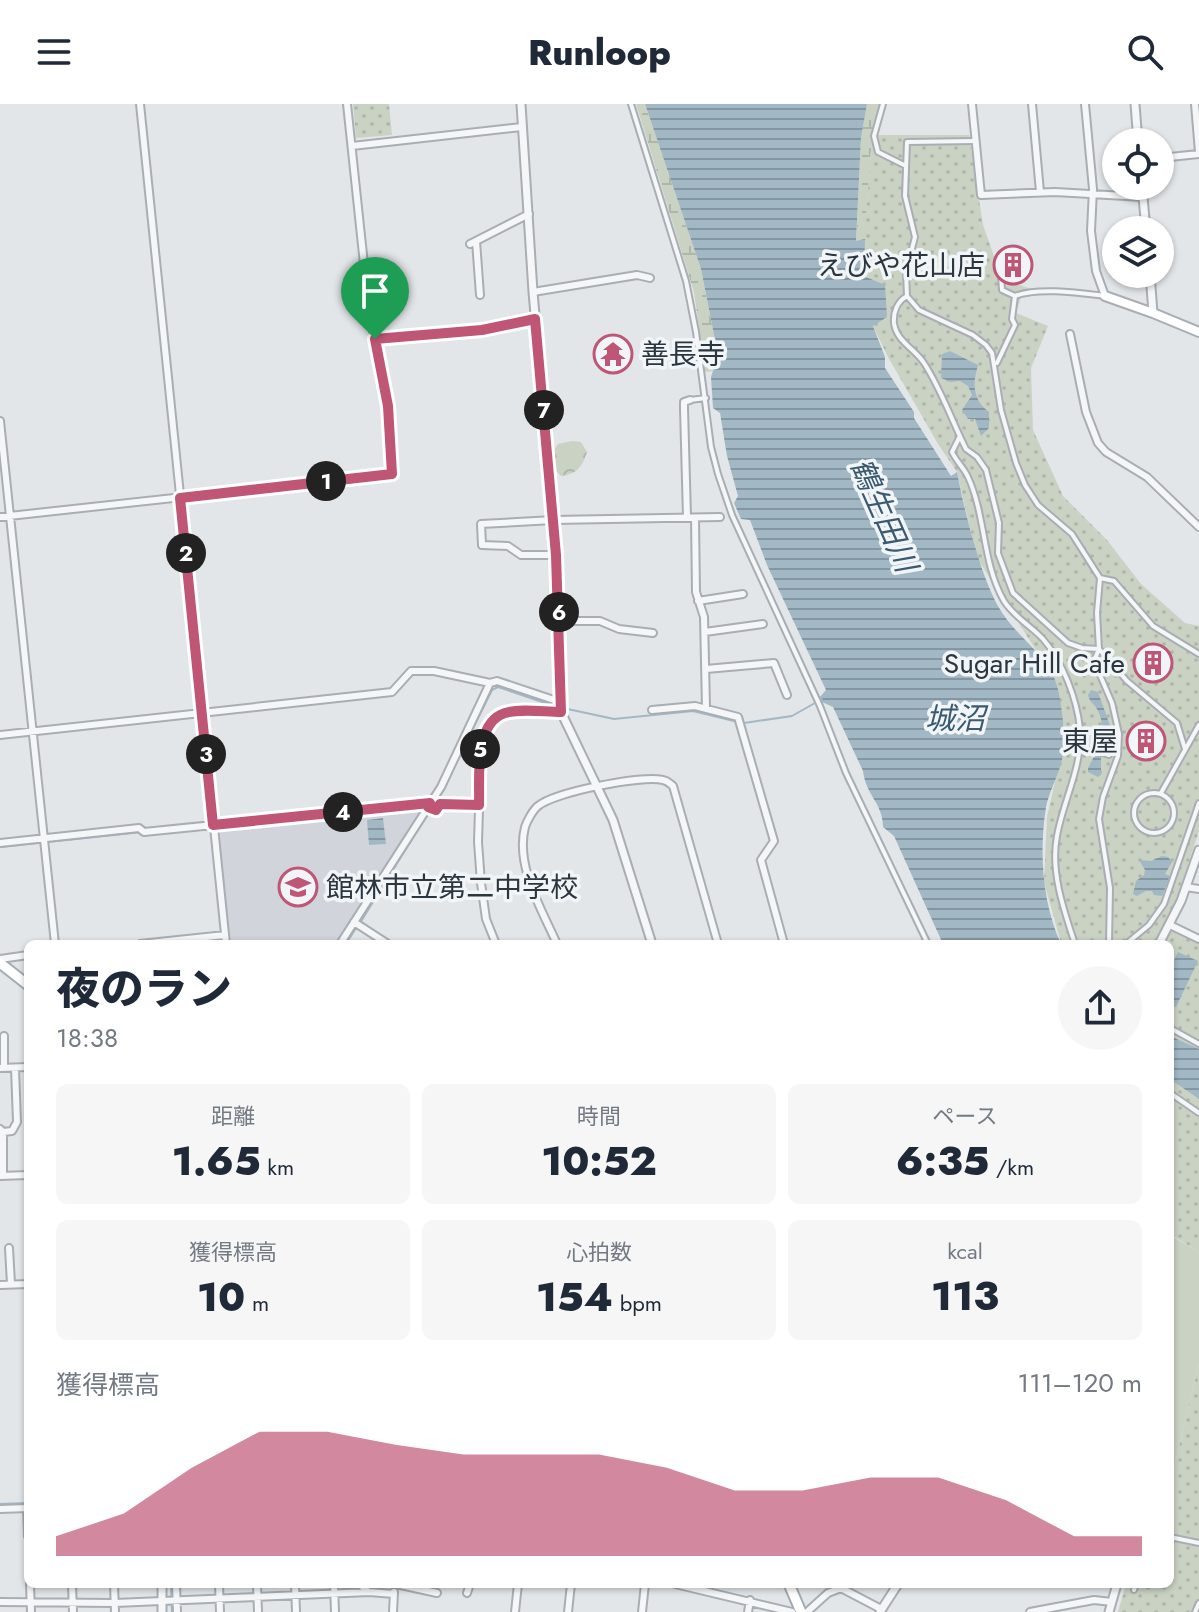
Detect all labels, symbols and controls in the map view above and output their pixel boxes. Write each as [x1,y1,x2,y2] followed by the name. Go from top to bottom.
[528,26,671,78] text: Runloop
[32,30,76,74] icon: menu
[1123,30,1167,74] icon: search
[1102,128,1174,288] map controls
[1102,128,1174,200] button: locate
[1102,216,1174,288] button: layers
[992,244,1034,286] building icon: えびや花山店
[817,245,985,286] place label: えびや花山店
[341,257,409,339] pin
[353,269,397,313] icon: arrive
[592,333,634,375] temple icon: 善長寺
[641,334,725,375] place label: 善長寺
[524,390,564,430] pin: 7
[537,394,551,426] text: 7
[840,451,929,581] water label: 鶴生田川
[306,461,346,501] pin: 1
[320,465,332,497] text: 1
[166,533,206,573] pin: 2
[179,537,193,569] text: 2
[539,592,579,632] pin: 6
[552,596,566,628] text: 6
[1132,642,1174,684] building icon: Sugar Hill Cafe
[944,643,1125,684] place label: Sugar Hill Cafe
[925,697,989,740] water label: 城沼
[1125,720,1167,762] building icon: 東屋
[1062,721,1118,762] place label: 東屋
[460,729,500,769] pin: 5
[473,733,487,765] text: 5
[186,734,226,774] pin: 3
[199,738,213,770] text: 3
[323,792,363,832] pin: 4
[335,796,351,828] text: 4
[277,866,319,908] school or university icon: 館林市立第二中学校
[326,867,578,908] place label: 館林市立第二中学校
[56,957,232,1021] text: 夜のラン
[1058,966,1142,1050] button: share
[56,1019,118,1057] text: 18:38
[211,1100,255,1132] text: 距離
[577,1100,621,1132] text: 時間
[933,1100,997,1132] text: ペース
[172,1132,261,1190] text: 1.65
[541,1132,657,1190] text: 10:52
[896,1132,989,1190] text: 6:35
[261,1151,294,1183] text: km
[989,1151,1034,1183] text: /km
[947,1235,983,1267] text: kcal
[189,1236,277,1268] text: 獲得標高
[566,1236,632,1268] text: 心拍数
[931,1267,999,1325] text: 113
[197,1268,245,1326] text: 10
[536,1268,613,1326] text: 154
[245,1287,269,1319] text: m
[613,1287,662,1319] text: bpm
[1017,1364,1142,1402] text: 111–120 m
[56,1366,160,1404] text: 獲得標高

